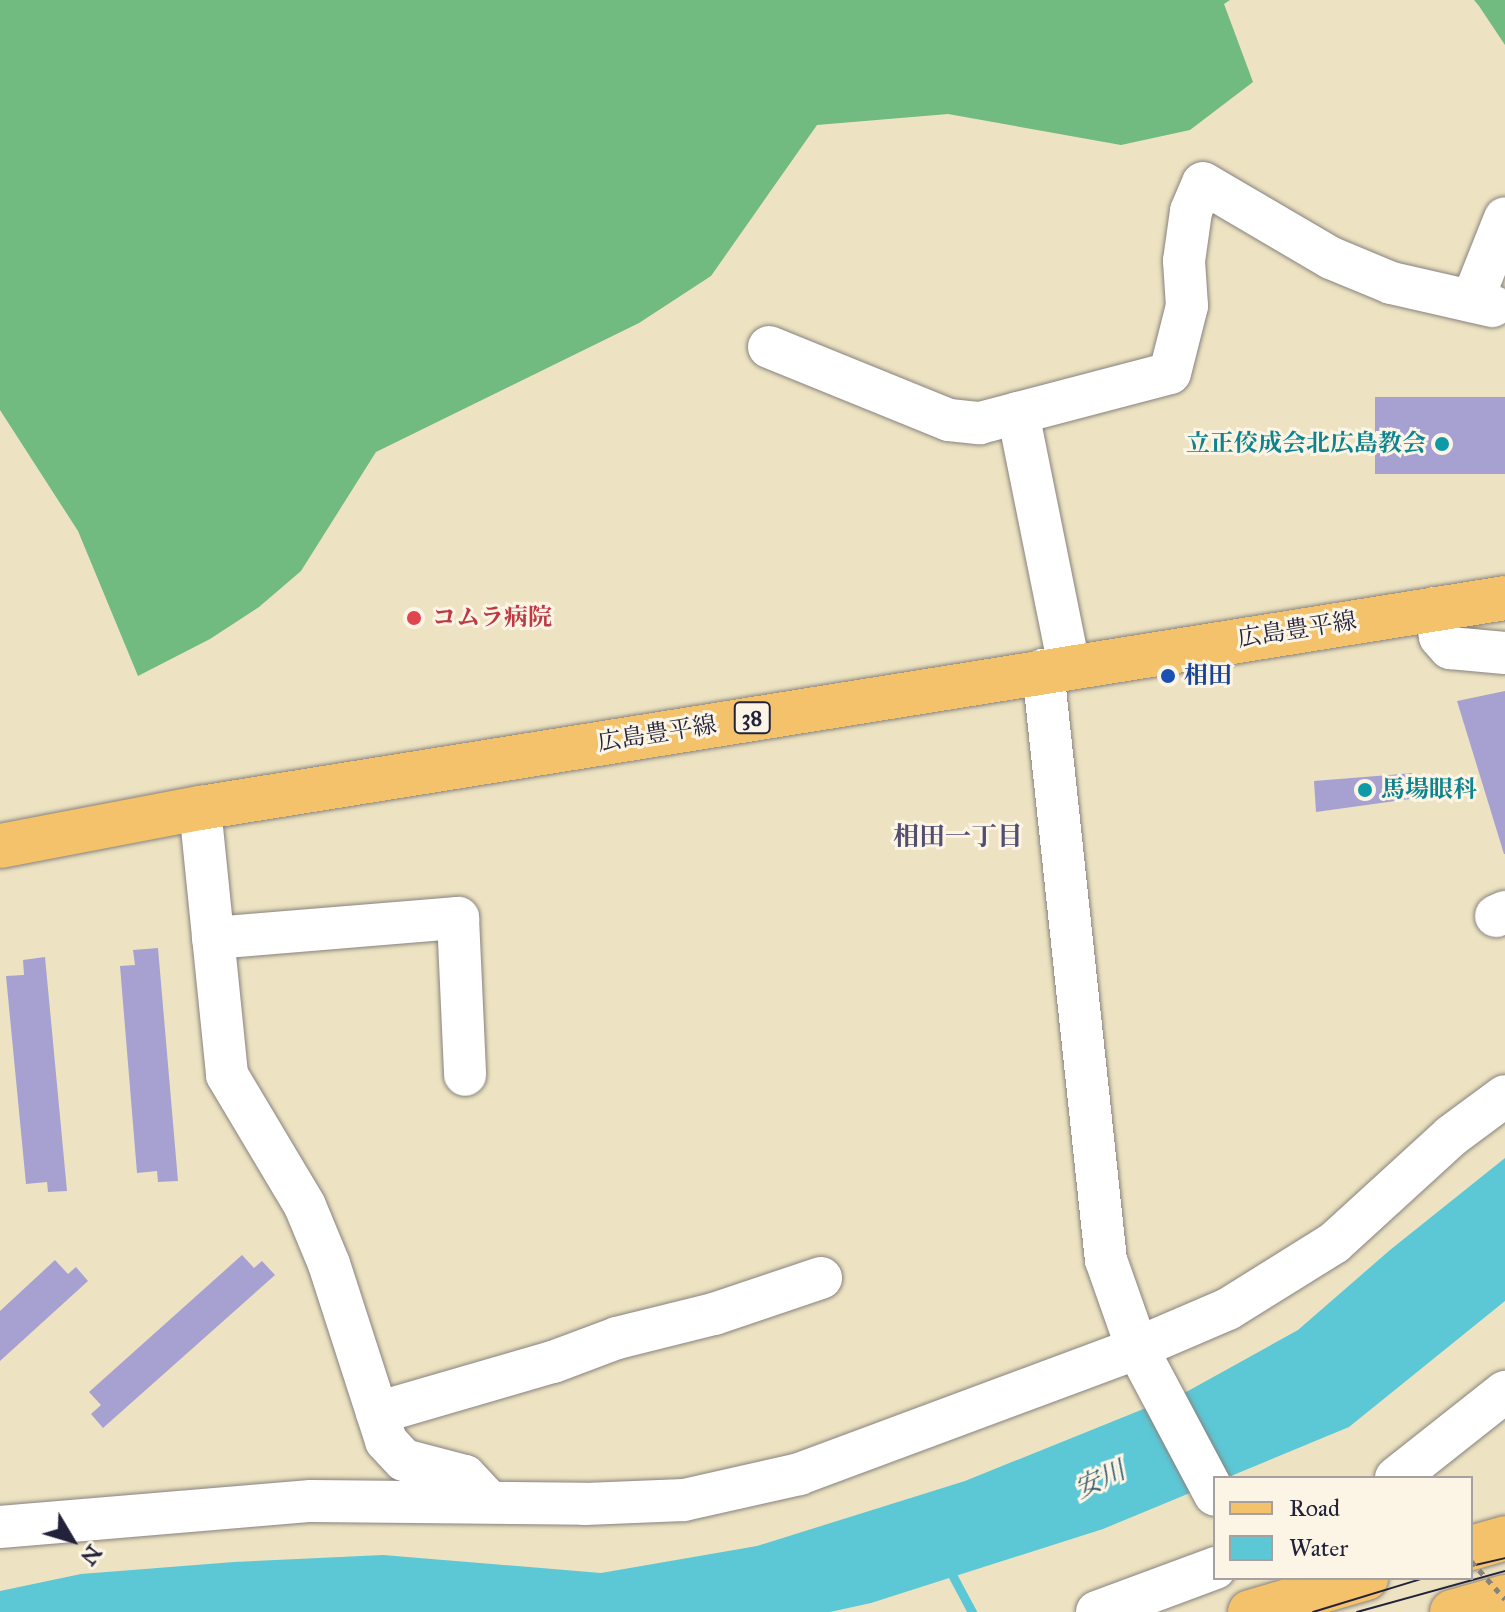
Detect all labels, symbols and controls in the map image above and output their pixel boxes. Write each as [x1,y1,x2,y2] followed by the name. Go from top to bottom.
[1186,430,1426,458] place label: 立正佼成会北広島教会
[1433,435,1451,453] marker: 立正佼成会北広島教会
[432,604,552,632] place label: コムラ病院
[1235,606,1359,654] street label: 広島豊平線
[403,607,425,629] marker: コムラ病院
[1184,662,1232,690] place label: 相田
[1159,667,1177,685] marker: 相田
[732,700,772,736] road number: 38
[595,710,719,758] street label: 広島豊平線
[1381,776,1477,804] place label: 馬場眼科
[1356,781,1374,799] marker: 馬場眼科
[893,821,1023,853] district label: 相田一丁目
[1070,1455,1130,1505] water label: 安川
[1213,1476,1473,1580] legend
[1289,1493,1340,1523] text: Road
[32,1500,112,1580] north arrow
[1289,1533,1348,1563] text: Water
[75,1539,108,1571] text: N

